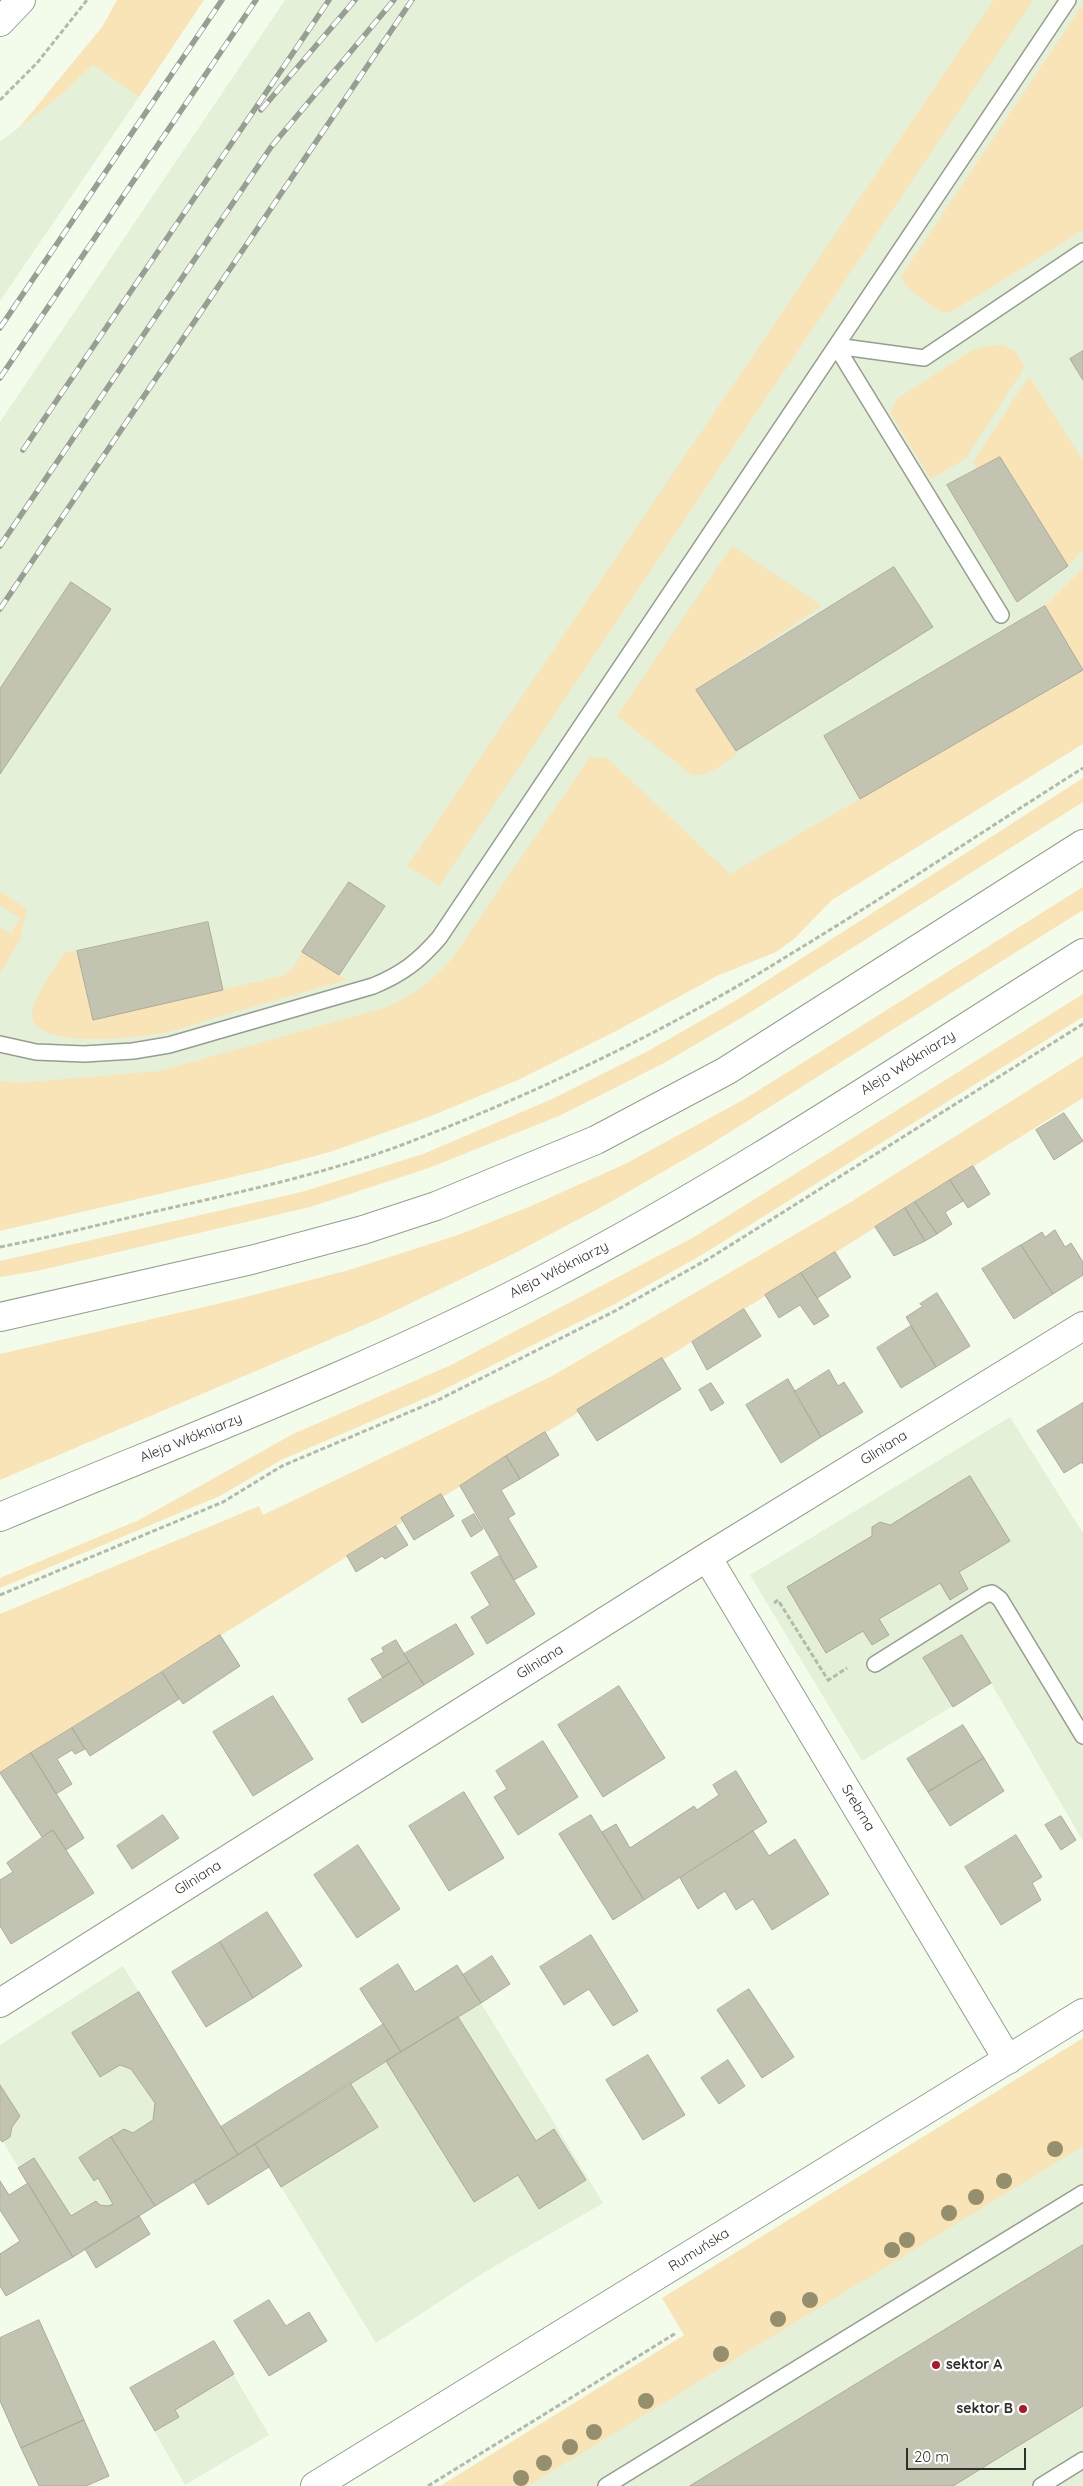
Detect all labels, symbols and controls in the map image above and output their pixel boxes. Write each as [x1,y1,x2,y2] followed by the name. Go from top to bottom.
[858,1027,958,1099] street label: Aleja Włókniarzy
[507,1238,611,1302] street label: Aleja Włókniarzy
[138,1410,244,1466] street label: Aleja Włókniarzy
[857,1427,911,1469] street label: Gliniana
[513,1641,567,1683] street label: Gliniana
[838,1782,878,1834] street label: Srebrna
[171,1857,225,1899] street label: Gliniana
[665,2225,733,2275] street label: Rumuńska
[946,2357,1002,2373] place label: sektor A
[930,2359,942,2371] marker: sektor A
[956,2401,1013,2417] place label: sektor B
[1017,2403,1029,2415] marker: sektor B
[908,2438,1028,2470] scale bar
[914,2447,949,2466] text: 20 m

